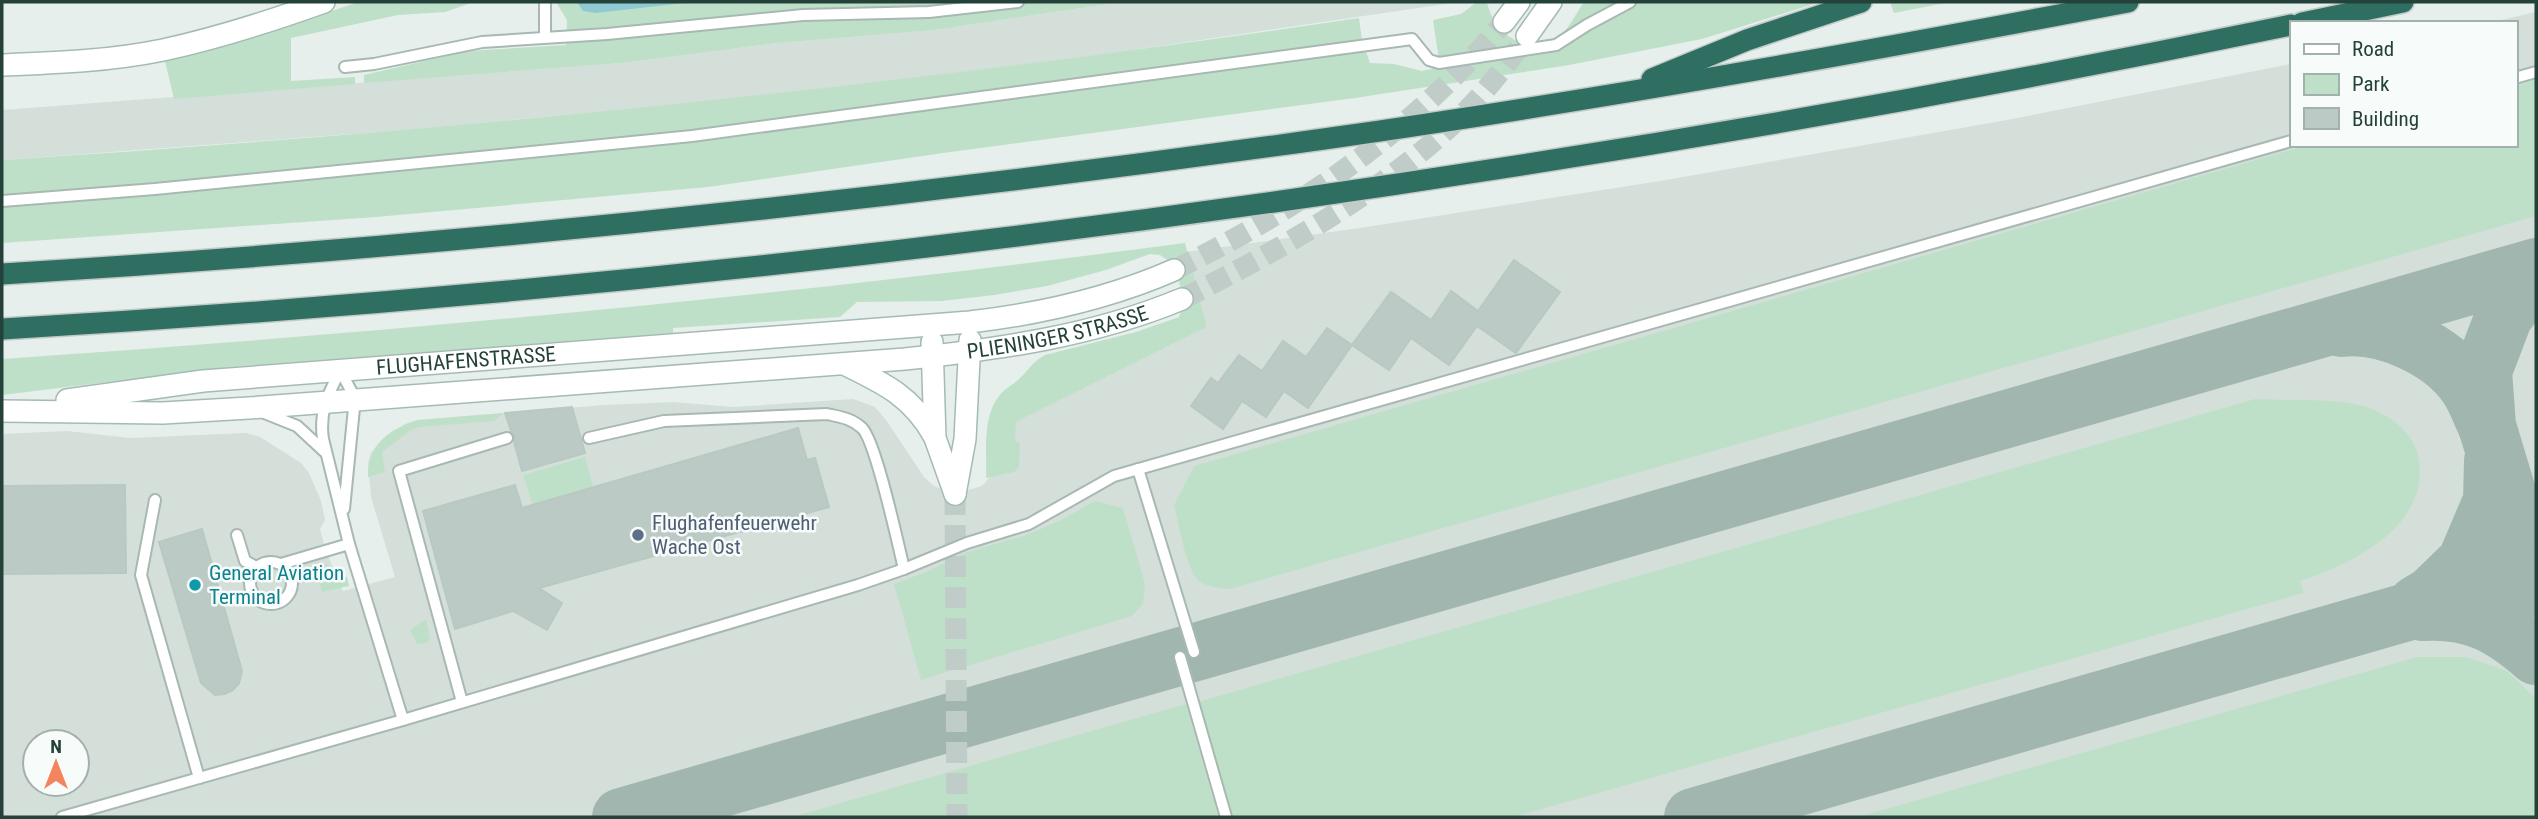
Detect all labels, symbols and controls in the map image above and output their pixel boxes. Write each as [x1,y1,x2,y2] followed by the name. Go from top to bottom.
[2290,21,2517,147] legend
[2352,37,2394,61] text: Road
[2352,72,2390,96] text: Park
[2352,107,2419,131] text: Building
[966,301,1151,364] street label: PLIENINGER STRASSE
[375,342,557,380] street label: FLUGHAFENSTRASSE
[652,511,817,559] place label: Flughafenfeuerwehr Wache Ost
[630,527,646,543] marker: Flughafenfeuerwehr Wache Ost
[209,561,344,609] place label: General Aviation Terminal
[187,577,203,593] marker: General Aviation Terminal
[21,728,91,798] north arrow
[50,735,62,758] text: N

